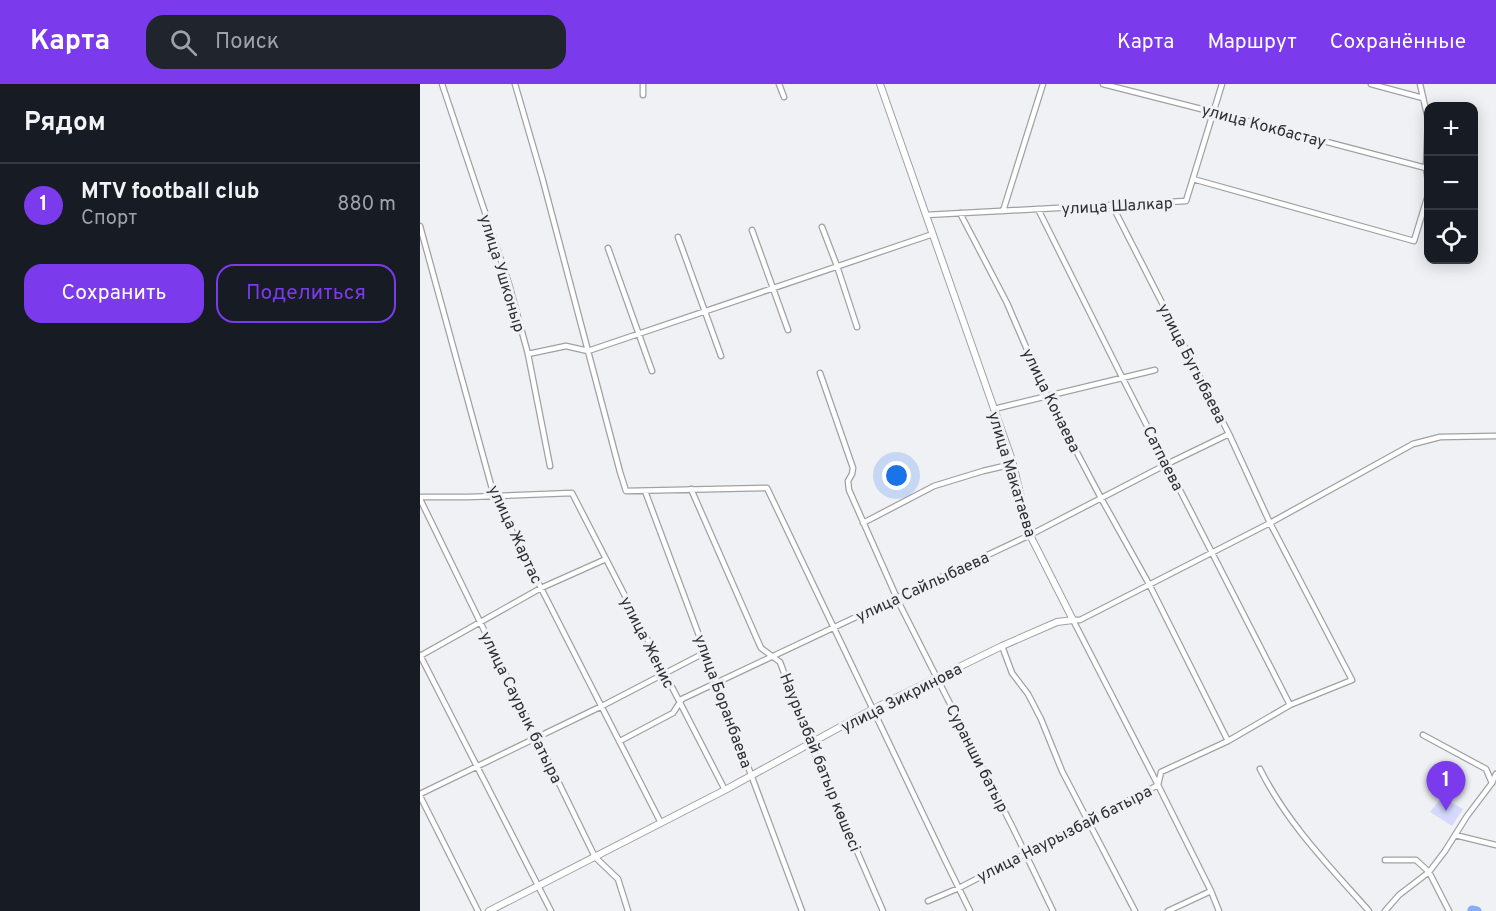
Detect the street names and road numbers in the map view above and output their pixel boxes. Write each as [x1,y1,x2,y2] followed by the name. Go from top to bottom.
[1199,101,1328,153] street label: улица Кокбастау
[1061,194,1173,220] street label: улица Шалкар
[474,212,528,335] street label: улица Ушконыр
[1152,301,1230,427] street label: улица Бугыбаева
[1016,346,1084,456] street label: улица Конаева
[982,409,1040,540] street label: улица Макатаева
[1137,423,1187,495] street label: Сатпаева
[483,482,546,587] street label: улица Жартас
[853,548,993,627] street label: улица Сайлыбаева
[615,594,678,692] street label: улица Женис
[475,629,566,787] street label: улица Саурык батыра
[689,632,756,771] street label: улица Боранбаева
[838,660,966,738] street label: улица Зикринова
[774,671,864,855] street label: Наурызбай батыр көшесі
[940,701,1012,816] street label: Суранши батыр
[974,782,1156,888] street label: улица Наурызбай батыра

